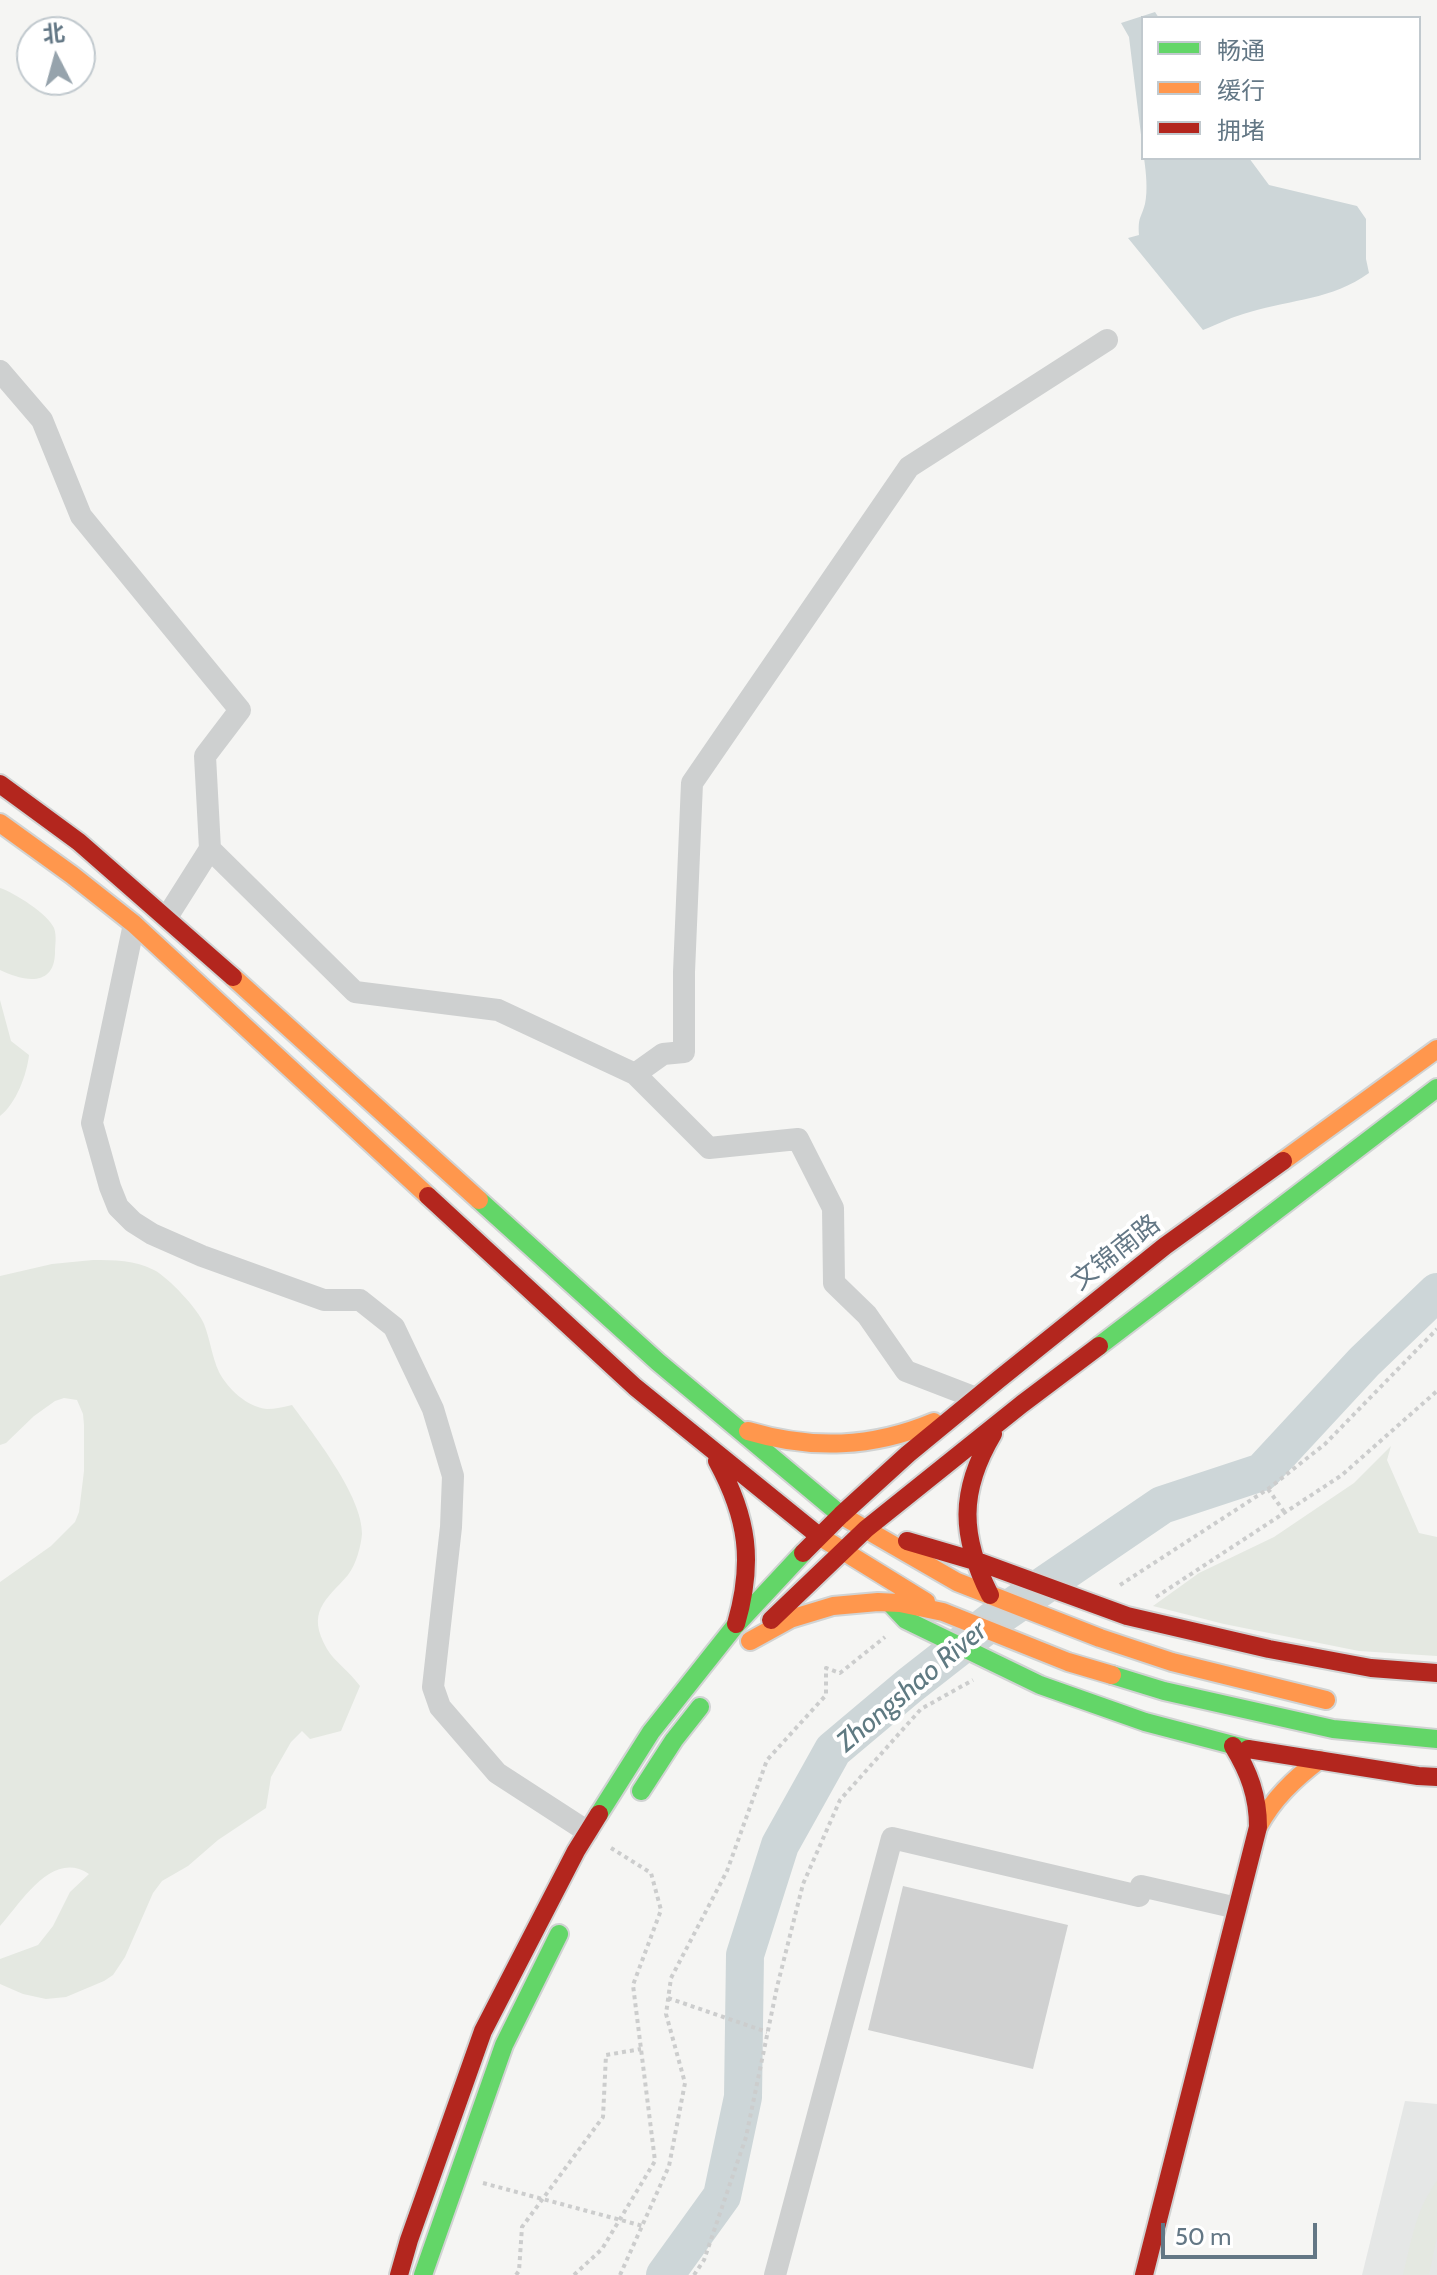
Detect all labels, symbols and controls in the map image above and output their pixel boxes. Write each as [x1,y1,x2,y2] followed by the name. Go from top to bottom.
[16,16,96,96] north arrow
[1141,16,1421,160] legend
[41,19,66,48] text: 北
[1217,36,1265,65] text: 畅通
[1217,76,1265,105] text: 缓行
[1217,116,1265,145] text: 拥堵
[1065,1209,1167,1297] street label: 文锦南路
[830,1615,994,1759] water label: Zhongshao River
[1165,2207,1321,2257] scale bar
[1175,2222,1231,2251] text: 50 m

